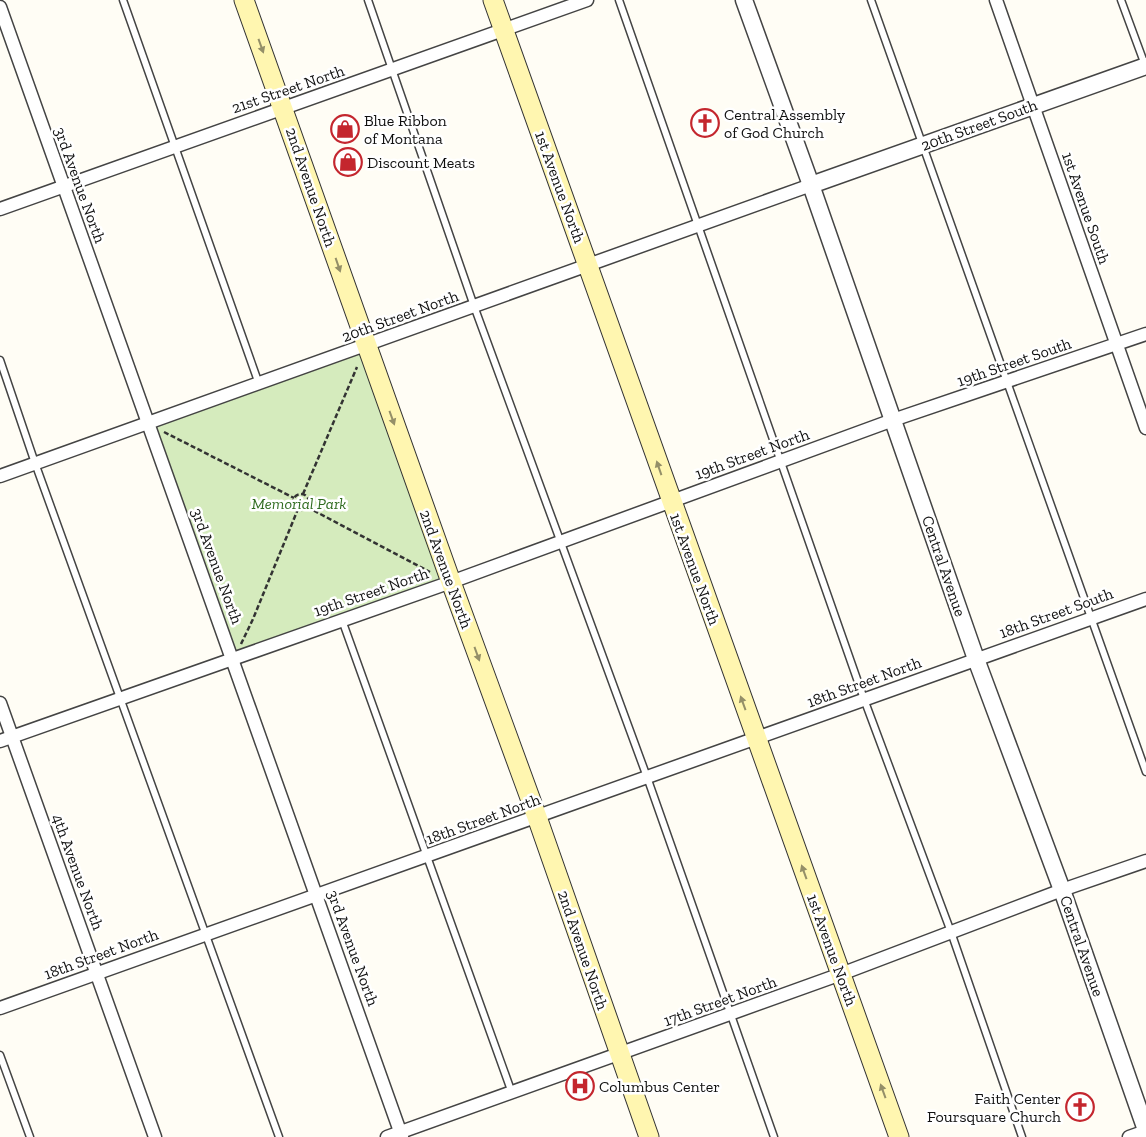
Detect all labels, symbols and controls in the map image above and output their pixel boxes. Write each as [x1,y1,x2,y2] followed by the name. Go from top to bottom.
[257,39,265,54] one-way arrow
[229,61,347,117] street label: 21st Street North
[918,95,1040,155] street label: 20th Street South
[724,105,846,142] place label: Central Assembly of God Church
[690,108,720,138] church icon: Central Assembly of God Church
[364,111,448,148] place label: Blue Ribbon of Montana
[330,114,360,144] shop icon: Blue Ribbon of Montana
[50,124,110,246] street label: 3rd Avenue North
[282,125,340,249] street label: 2nd Avenue North
[531,128,589,246] street label: 1st Avenue North
[333,147,363,177] shop icon: Discount Meats
[1058,150,1114,267] street label: 1st Avenue South
[367,153,475,172] place label: Discount Meats
[334,258,342,273] one-way arrow
[339,286,461,346] street label: 20th Street North
[954,334,1074,390] street label: 19th Street South
[389,411,396,426] one-way arrow
[692,425,812,483] street label: 19th Street North
[655,460,662,475] one-way arrow
[251,494,347,513] park label: Memorial Park
[187,505,247,627] street label: 3rd Avenue North
[416,507,476,631] street label: 2nd Avenue North
[666,510,724,628] street label: 1st Avenue North
[918,513,970,619] street label: Central Avenue
[311,563,431,621] street label: 19th Street North
[997,584,1115,642] street label: 18th Street South
[474,646,481,661] one-way arrow
[804,653,924,711] street label: 18th Street North
[739,695,747,710] one-way arrow
[423,790,543,848] street label: 18th Street North
[48,811,108,933] street label: 4th Avenue North
[800,865,807,880] one-way arrow
[323,887,383,1009] street label: 3rd Avenue North
[554,888,612,1012] street label: 2nd Avenue North
[803,891,861,1009] street label: 1st Avenue North
[1056,893,1108,999] street label: Central Avenue
[41,925,161,983] street label: 18th Street North
[661,972,779,1030] street label: 17th Street North
[565,1071,595,1101] hospital icon: Columbus Center
[599,1077,720,1096] place label: Columbus Center
[879,1083,887,1098] one-way arrow
[927,1089,1061,1126] place label: Faith Center Foursquare Church
[1065,1092,1095,1122] church icon: Faith Center Foursquare Church

